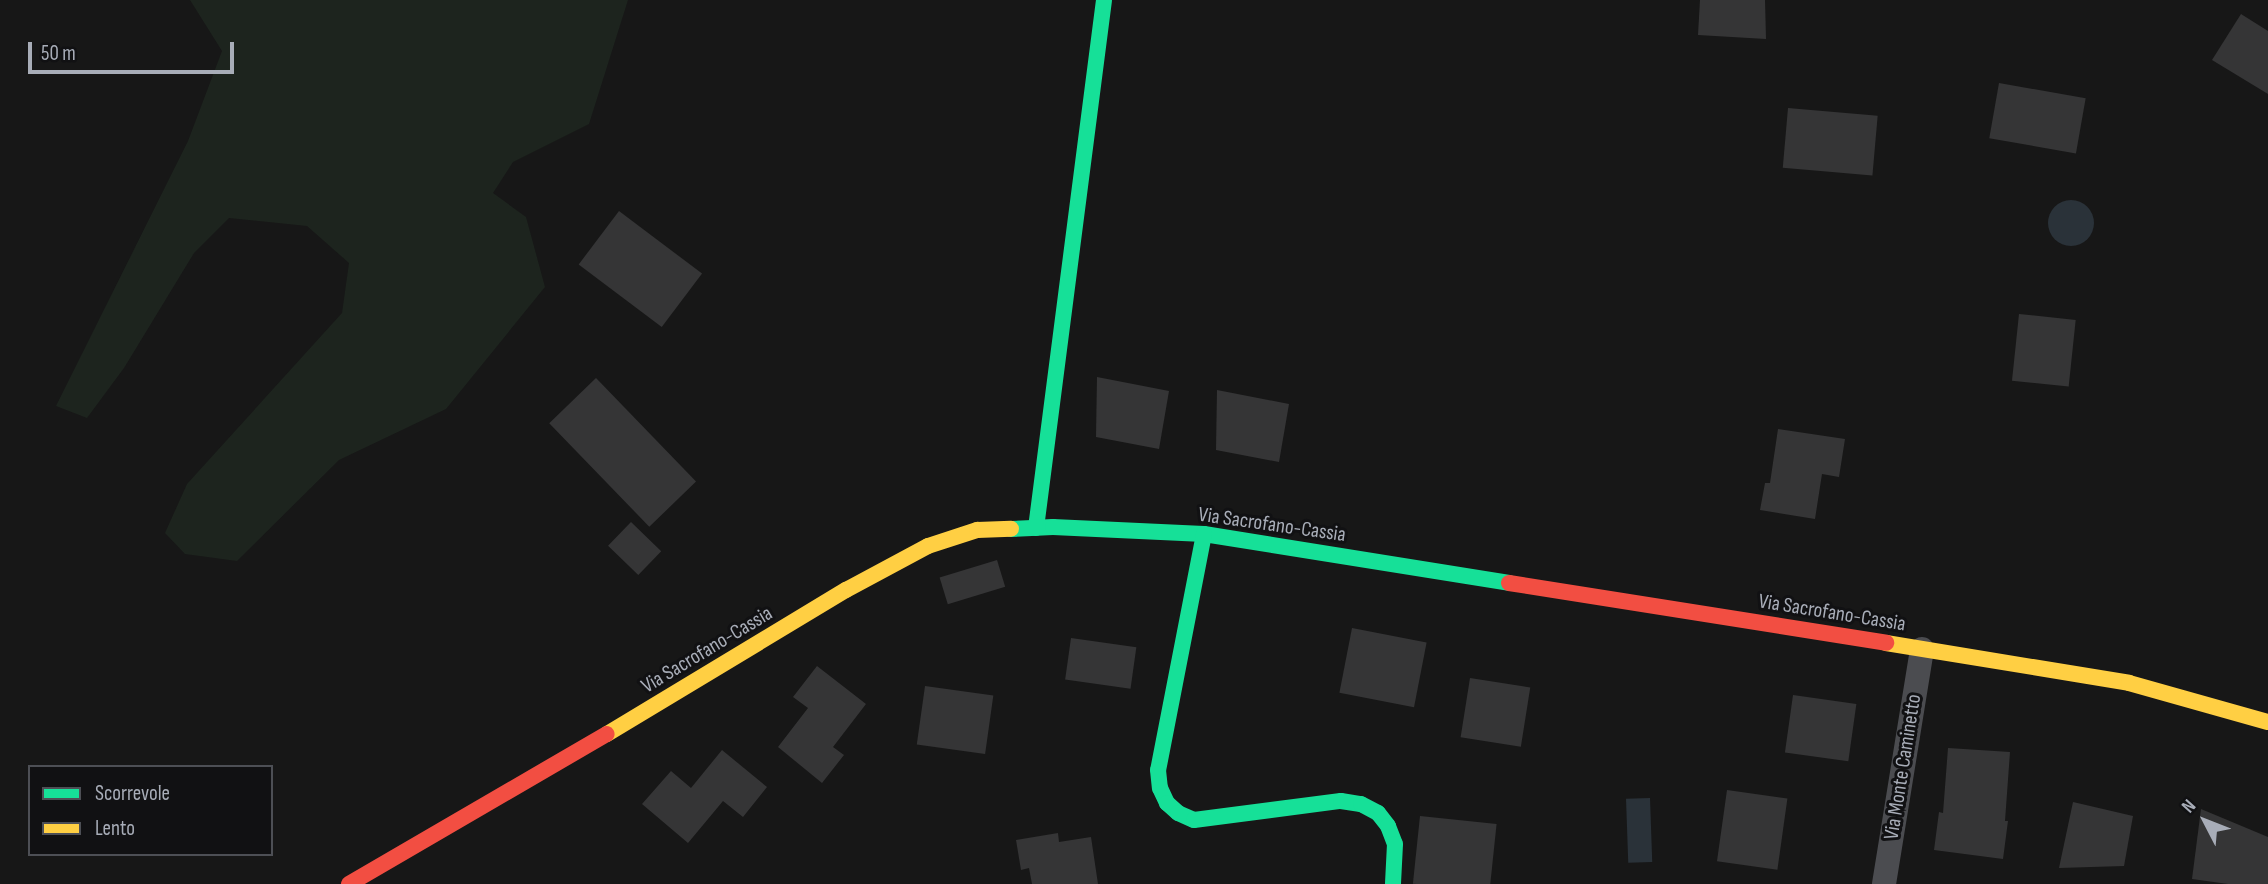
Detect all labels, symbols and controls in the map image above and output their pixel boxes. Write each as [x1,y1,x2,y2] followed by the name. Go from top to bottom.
[32,28,238,72] scale bar
[41,41,76,66] text: 50 m
[1197,502,1347,548] street label: Via Sacrofano-Cassia
[1757,589,1907,637] street label: Via Sacrofano-Cassia
[637,601,777,699] street label: Via Sacrofano-Cassia
[1879,692,1927,842] street label: Via Monte Caminetto
[28,765,273,856] legend
[95,781,170,806] text: Scorrevole
[2170,786,2240,856] north arrow
[2177,795,2201,818] text: N
[95,816,135,841] text: Lento

